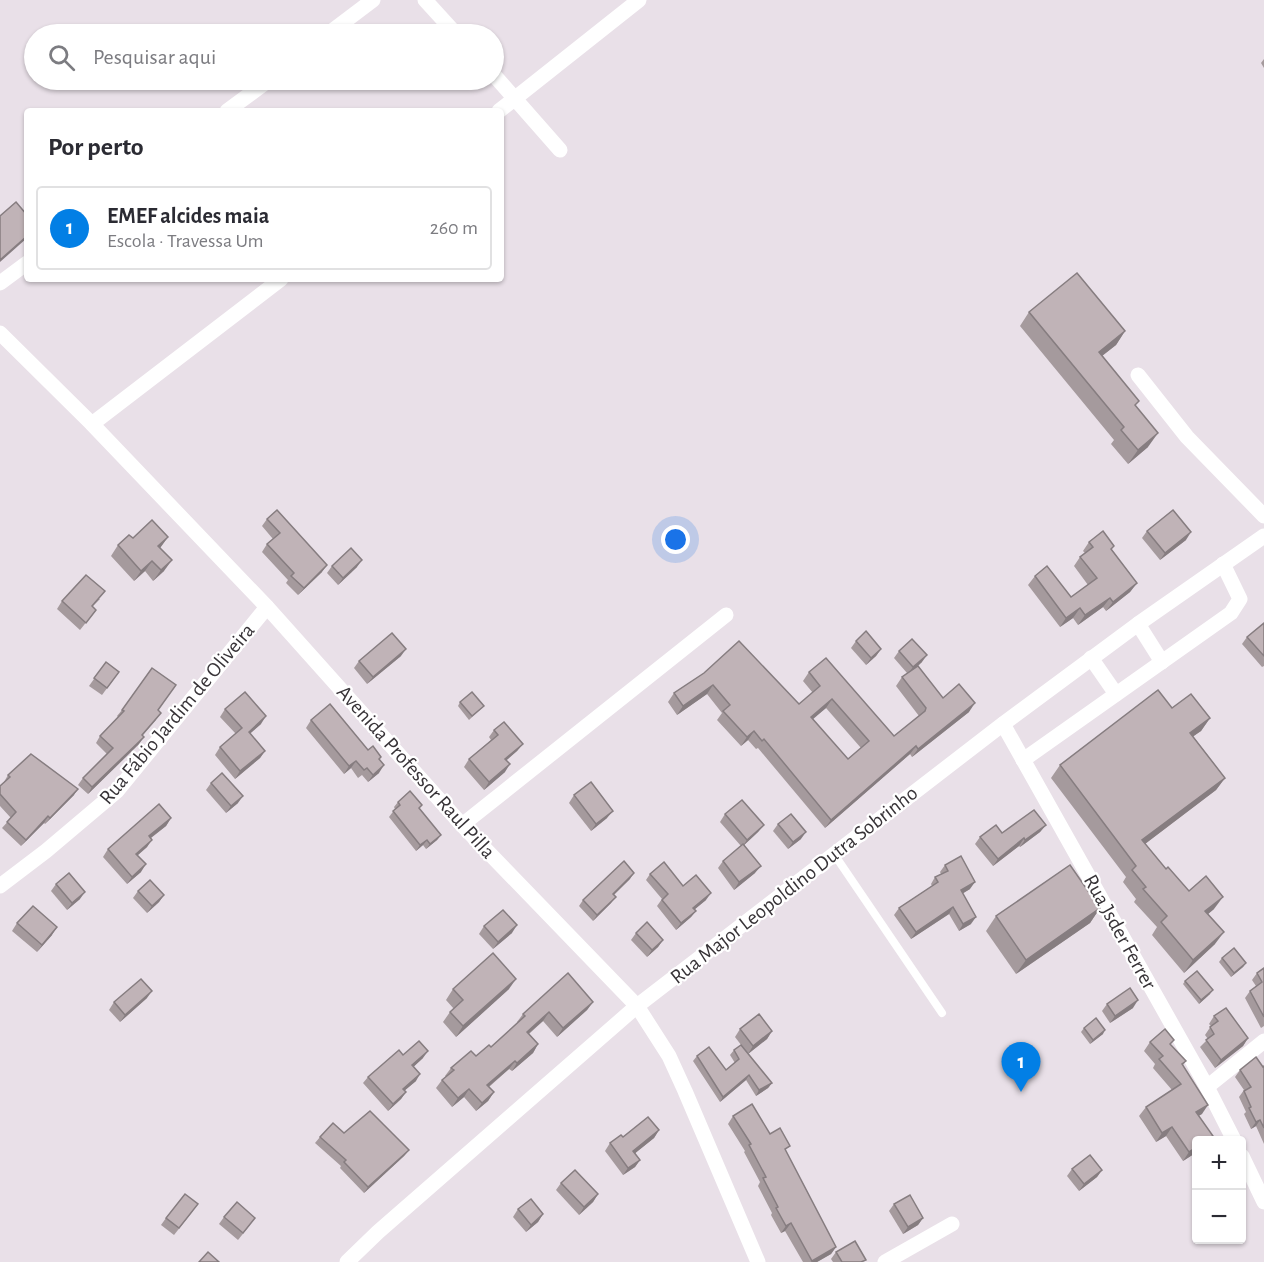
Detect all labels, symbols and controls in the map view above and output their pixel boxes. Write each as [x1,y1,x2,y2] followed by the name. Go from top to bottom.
[24,24,504,90] search box
[45,41,78,74] icon: search
[93,46,216,68] text: Pesquisar aqui
[48,134,144,160] text: Por perto
[107,205,269,227] text: EMEF alcides maia
[66,218,73,238] text: 1
[430,218,478,238] text: 260 m
[107,231,264,251] text: Escola · Travessa Um
[661,525,690,554] your location
[95,619,259,808] street label: Rua Fábio Jardim de Oliveira
[333,681,499,863] street label: Avenida Professor Raul Pilla
[666,782,922,988] street label: Rua Major Leopoldino Dutra Sobrinho
[1080,871,1160,993] street label: Rua Jsder Ferrer
[1002,1042,1040,1092] pin: 1
[1192,1136,1246,1244] map controls
[1192,1136,1246,1190] button: +
[1192,1190,1246,1244] button: −

